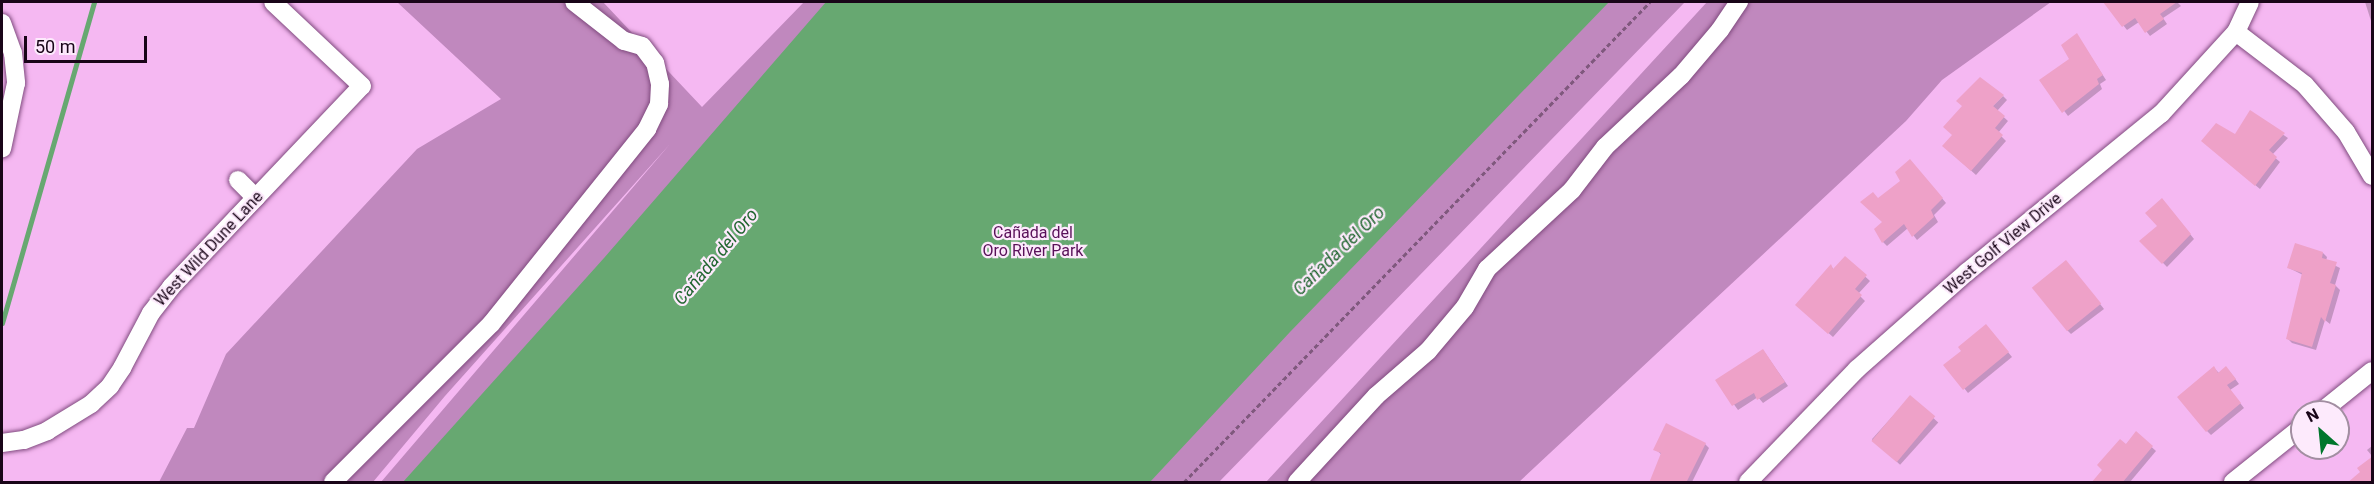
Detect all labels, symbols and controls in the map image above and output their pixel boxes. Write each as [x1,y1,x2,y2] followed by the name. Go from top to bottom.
[27,24,150,62] scale bar
[35,36,75,57] text: 50 m
[151,188,267,310] street label: West Wild Dune Lane
[1940,189,2066,299] street label: West Golf View Drive
[1289,202,1389,300] water label: Cañada del Oro
[669,204,763,310] water label: Cañada del Oro
[983,223,1083,261] park label: Cañada del Oro River Park
[2290,400,2350,460] north arrow
[2303,404,2322,426] text: N

